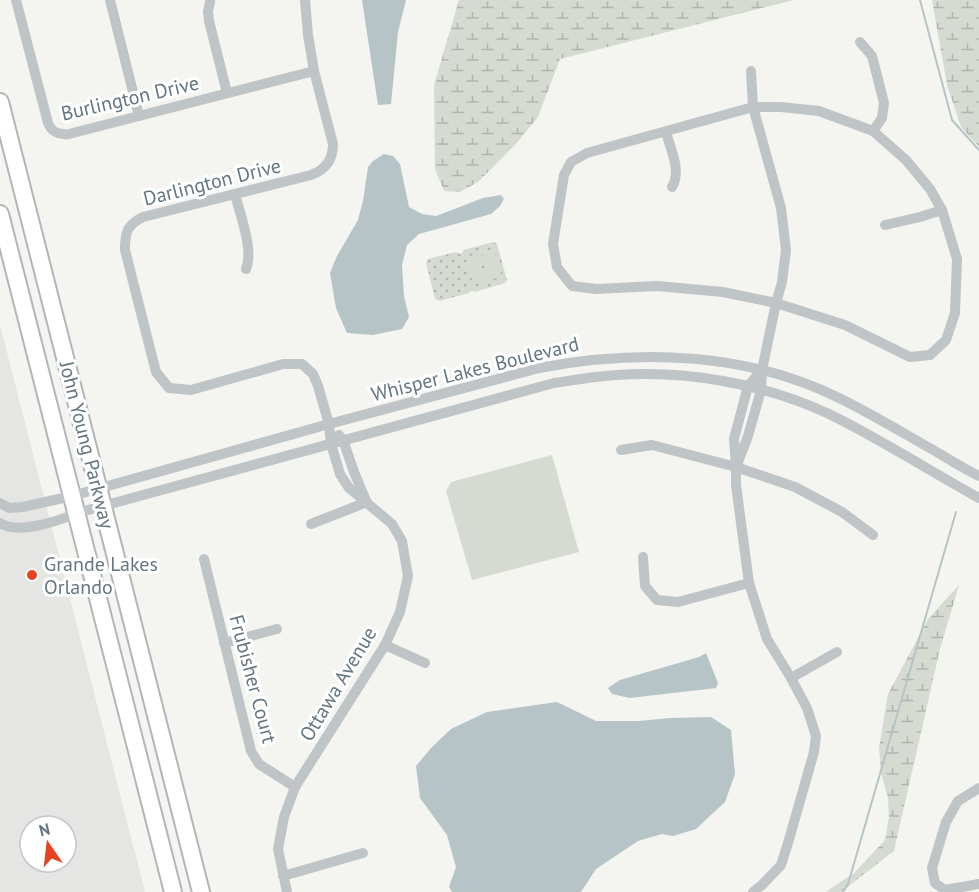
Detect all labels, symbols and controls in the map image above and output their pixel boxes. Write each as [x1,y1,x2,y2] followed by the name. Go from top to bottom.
[59,70,201,126] street label: Burlington Drive
[140,152,284,212] street label: Darlington Drive
[368,331,582,407] street label: Whisper Lakes Boulevard
[53,357,121,532] street label: John Young Parkway
[44,551,158,600] place label: Grande Lakes Orlando
[25,568,39,582] marker: Grande Lakes Orlando
[223,612,283,746] street label: Frubisher Court
[294,622,382,746] street label: Ottawa Avenue
[18,814,78,874] north arrow
[37,818,52,840] text: N

